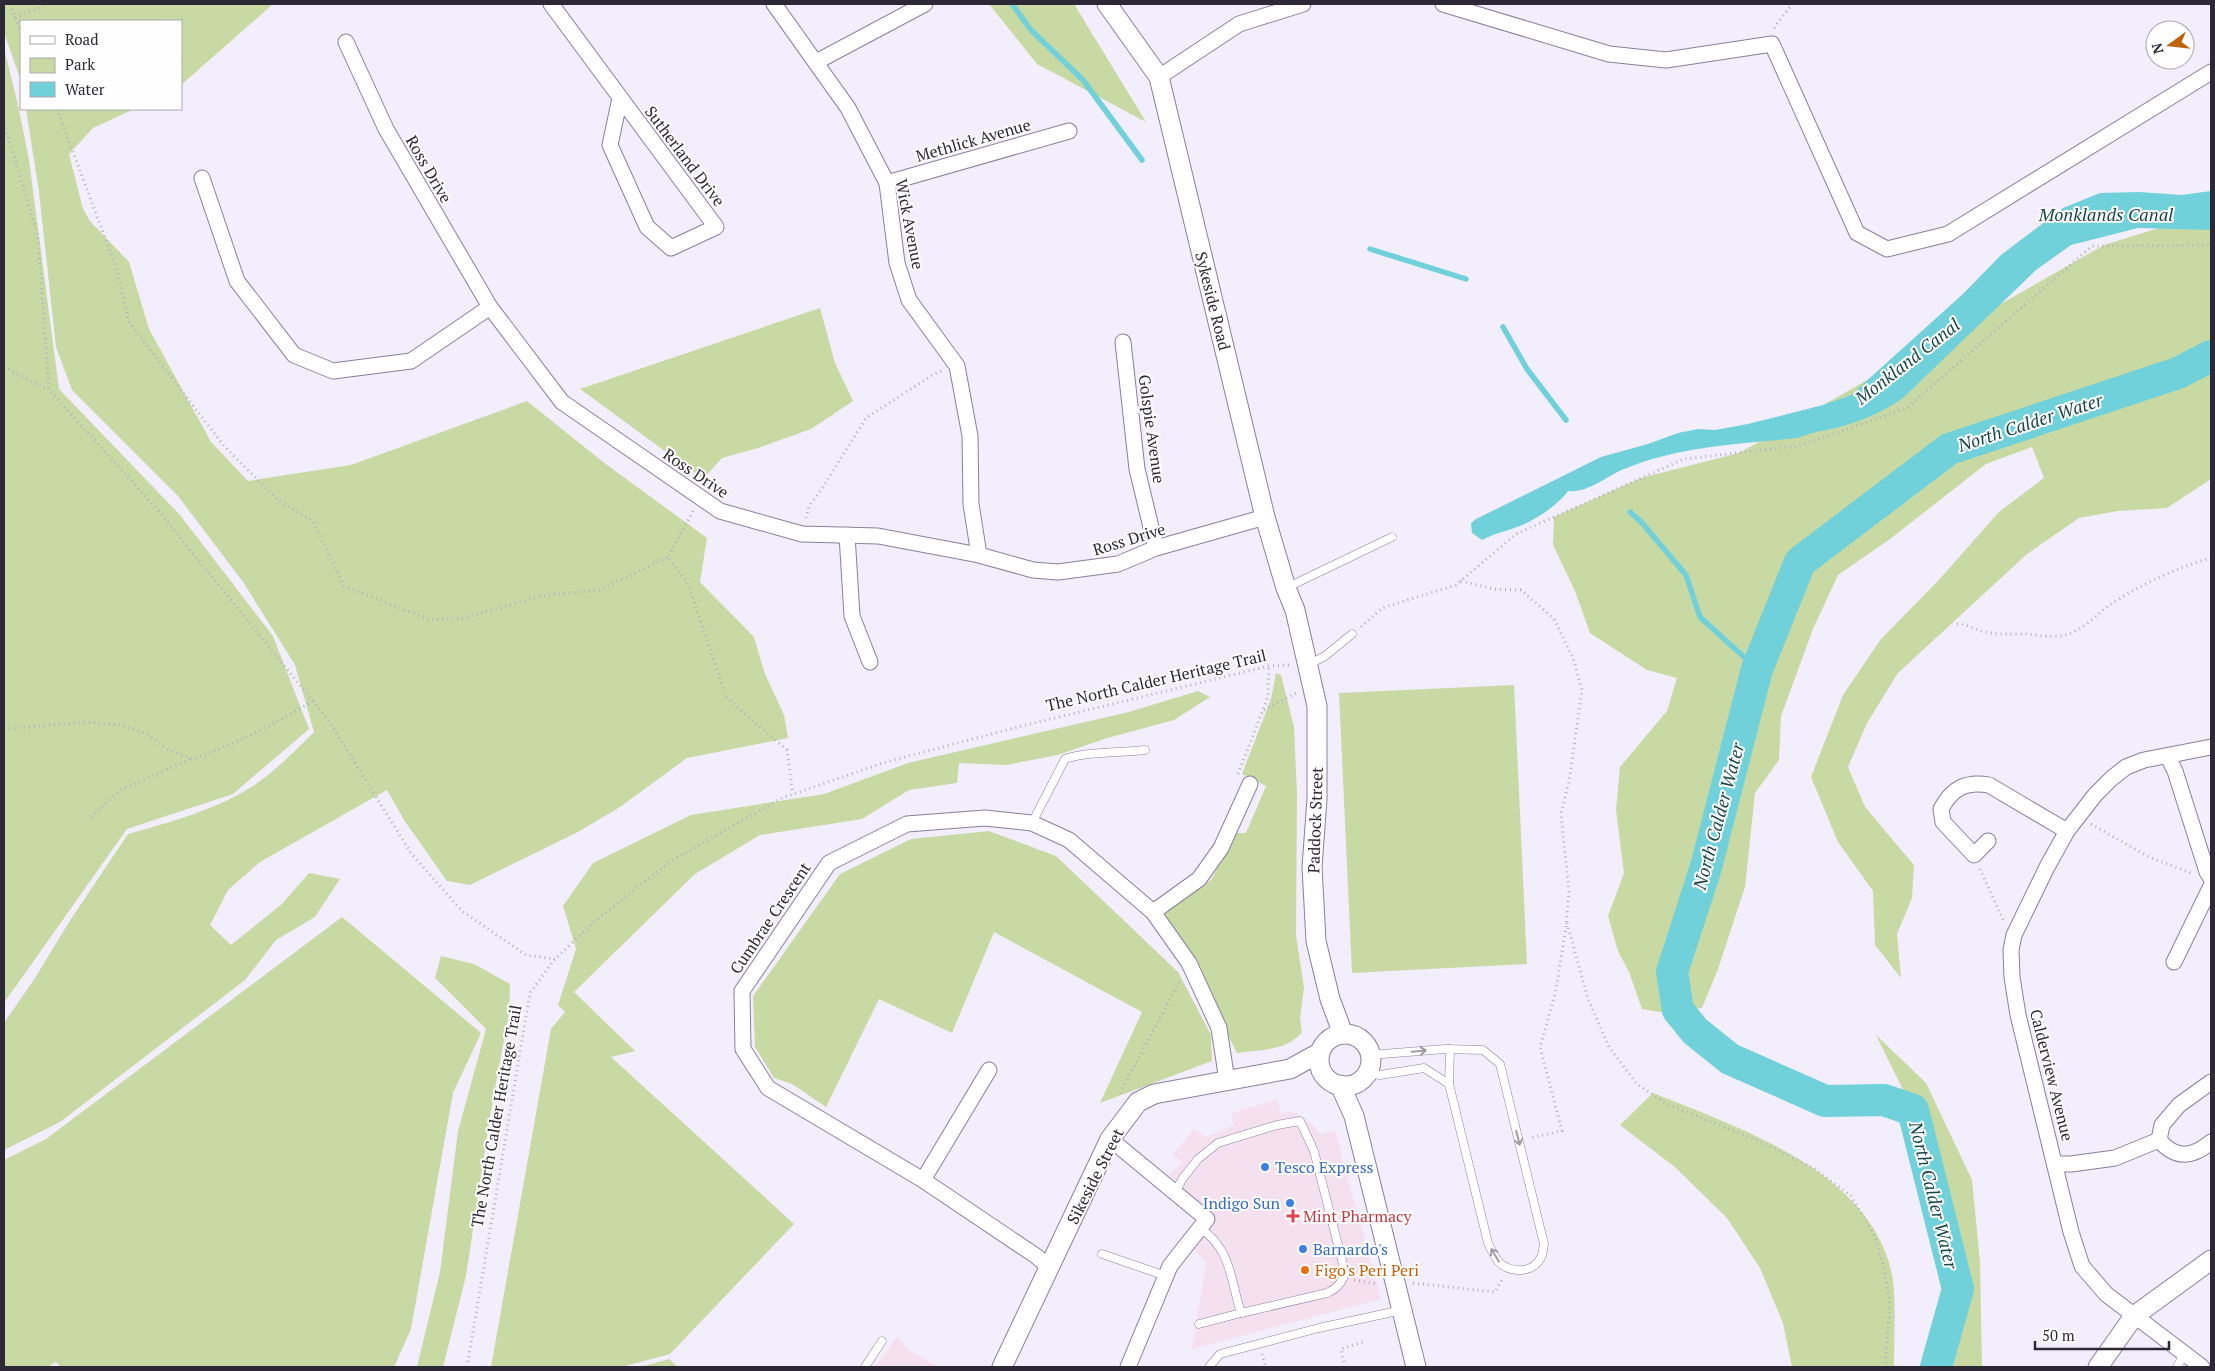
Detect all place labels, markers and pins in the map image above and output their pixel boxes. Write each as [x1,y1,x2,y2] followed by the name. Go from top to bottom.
[1275,1156,1374,1178] place label: Tesco Express
[1259,1161,1271,1173] marker: Tesco Express
[1203,1192,1280,1214] place label: Indigo Sun
[1284,1197,1296,1209] marker: Indigo Sun
[1303,1205,1413,1227] place label: Mint Pharmacy
[1287,1210,1299,1222] marker: Mint Pharmacy
[1313,1238,1388,1260] place label: Barnardo's
[1297,1243,1309,1255] marker: Barnardo's
[1315,1259,1419,1281] place label: Figo's Peri Peri
[1299,1264,1311,1276] marker: Figo's Peri Peri

